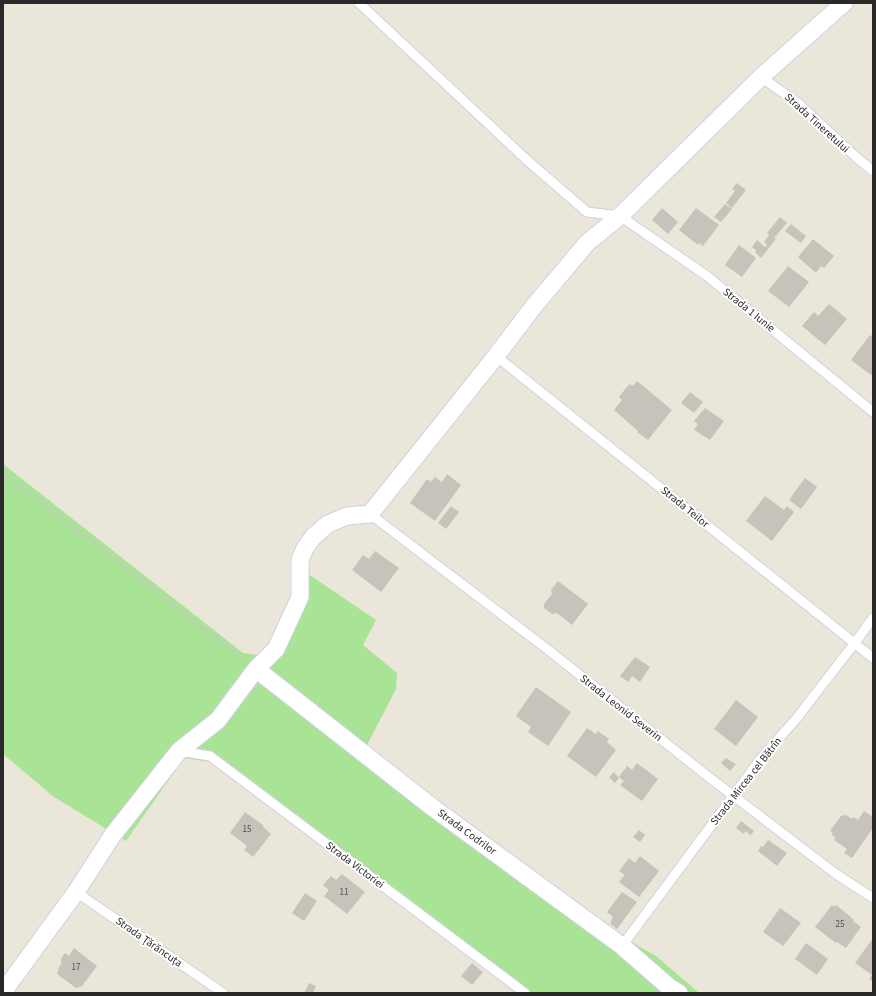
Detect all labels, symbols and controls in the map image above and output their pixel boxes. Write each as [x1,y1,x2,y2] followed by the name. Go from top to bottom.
[781,90,853,156] street label: Strada Tineretului
[720,284,779,336] street label: Strada 1 Iunie
[658,483,712,531] street label: Strada Teilor
[577,671,665,745] street label: Strada Leonid Severin
[707,734,785,828] street label: Strada Mircea cel Bătrîn
[434,805,500,859] street label: Strada Codrilor
[243,823,252,836] house number: 15
[323,838,387,892] street label: Strada Victoriei
[340,886,348,899] house number: 11
[113,913,185,971] street label: Strada Țărăncuța
[836,918,845,931] house number: 25
[72,961,81,974] house number: 17

